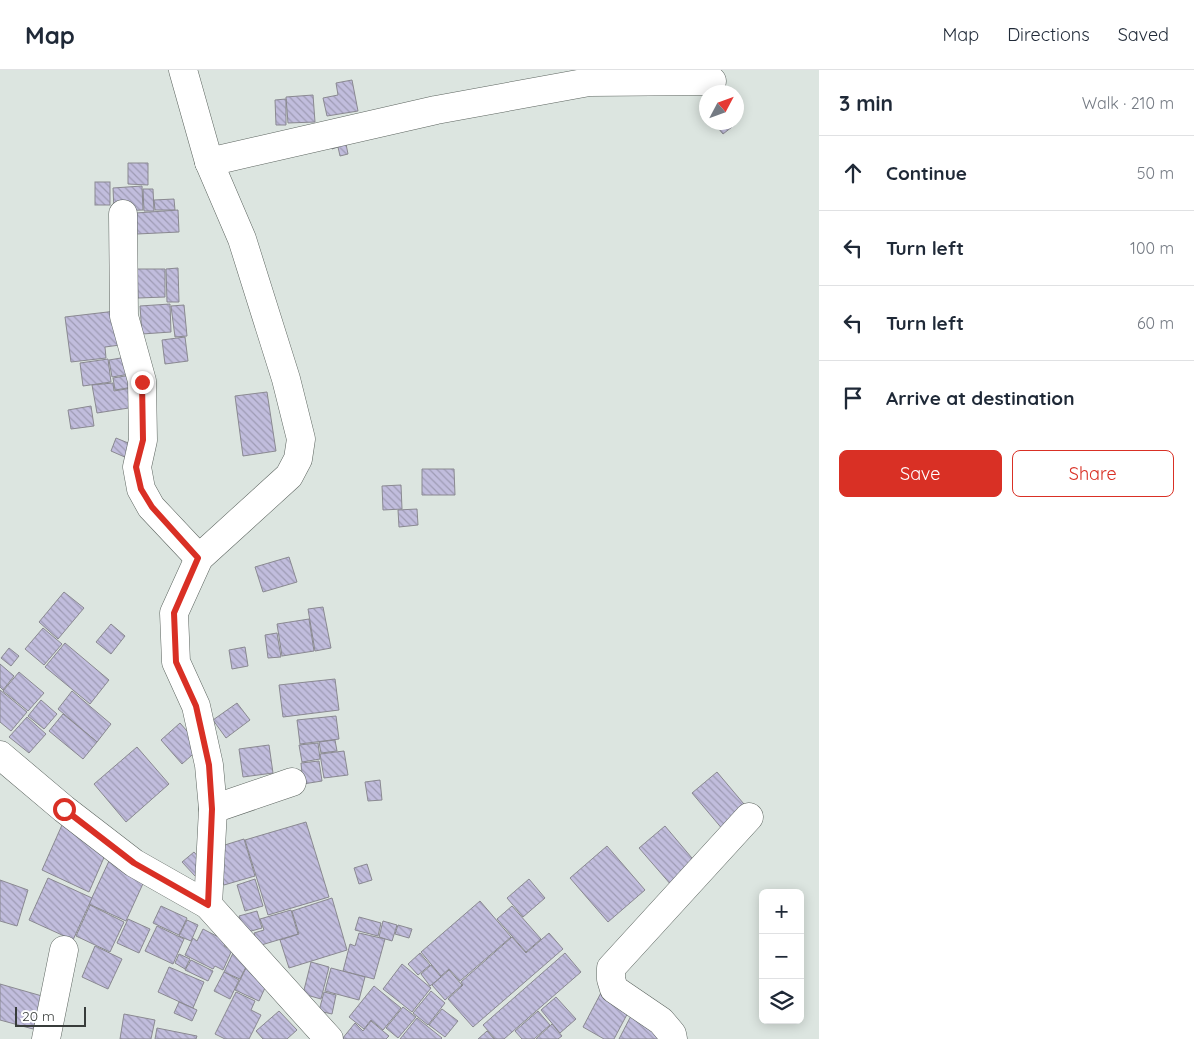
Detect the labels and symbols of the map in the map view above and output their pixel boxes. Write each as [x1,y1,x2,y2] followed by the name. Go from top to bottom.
[699,85,744,130] north arrow
[131,371,154,394] route end
[53,798,76,821] route start
[15,1004,86,1027] scale bar

